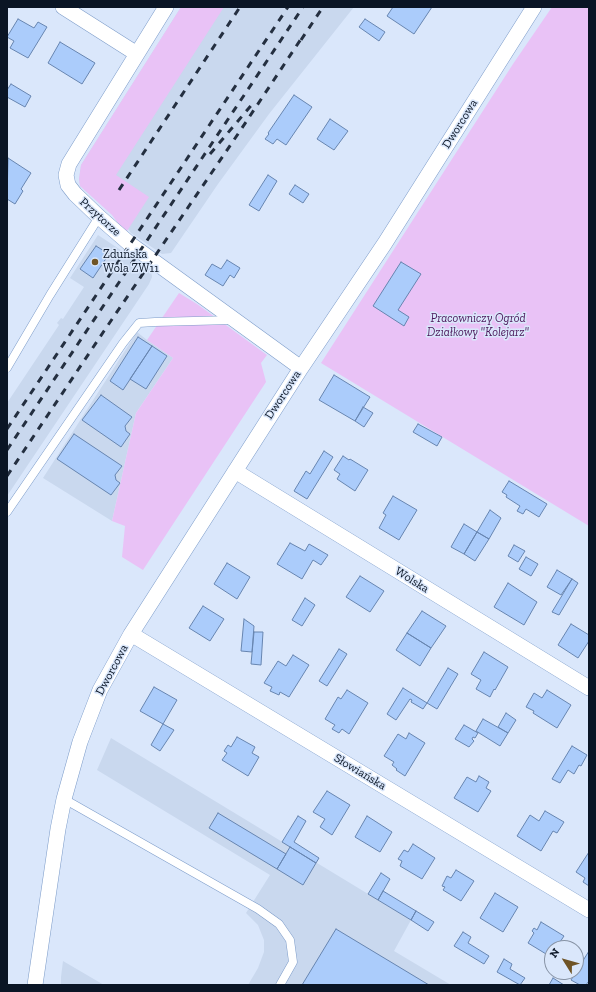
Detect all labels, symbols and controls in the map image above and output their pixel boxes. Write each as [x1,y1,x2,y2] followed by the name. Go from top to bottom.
[439,97,481,151] street label: Dworcowa
[76,195,124,239] street label: Przytorze
[103,248,159,276] place label: Zduńska Wola ZW11
[90,257,100,267] marker: Zduńska Wola ZW11
[427,312,529,340] park label: Pracowniczy Ogród Działkowy "Kolejarz"
[262,368,304,422] street label: Dworcowa
[392,564,432,596] street label: Wolska
[93,642,131,698] street label: Dworcowa
[331,751,389,793] street label: Słowiańska
[544,940,584,980] north arrow
[547,946,563,960] text: N

